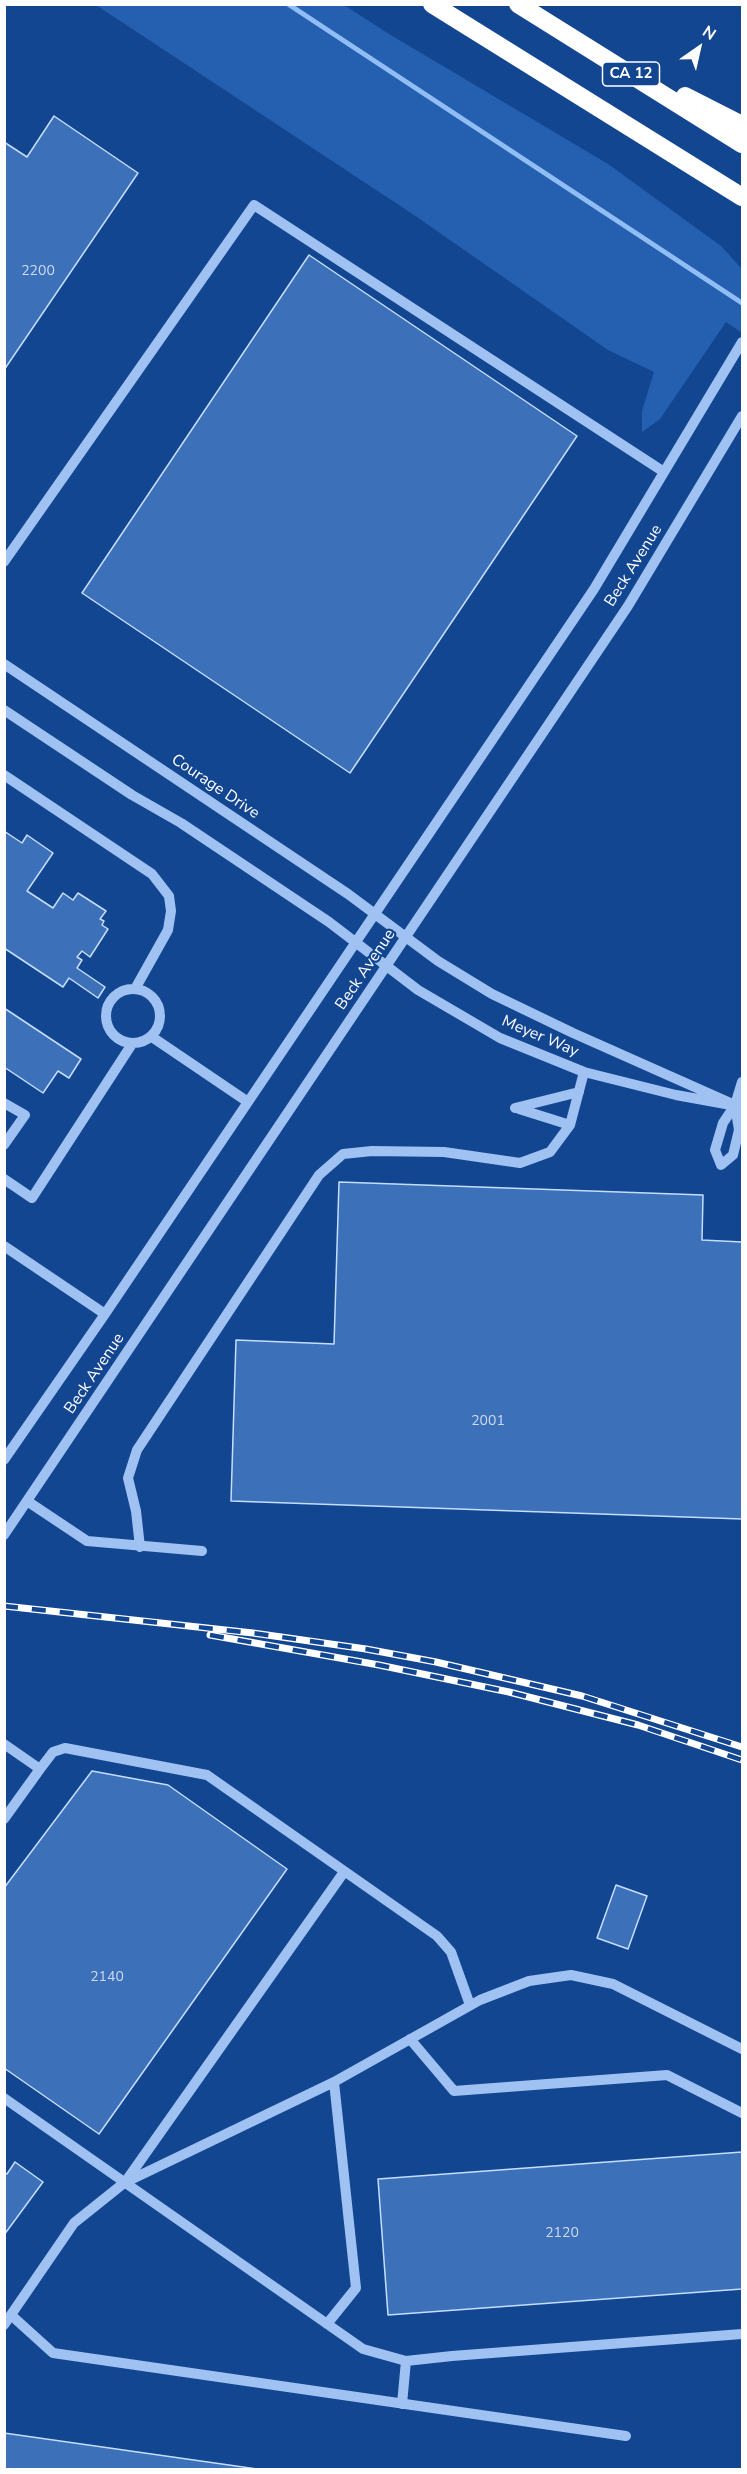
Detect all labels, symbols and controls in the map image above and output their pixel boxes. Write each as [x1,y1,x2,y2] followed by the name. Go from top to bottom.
[669,18,729,78] north arrow
[698,21,720,46] text: N
[602,62,660,86] road number: CA 12
[21,264,55,280] house number: 2200
[601,521,667,611] street label: Beck Avenue
[167,750,263,824] street label: Courage Drive
[332,926,400,1014] street label: Beck Avenue
[499,1012,581,1062] street label: Meyer Way
[61,1330,129,1418] street label: Beck Avenue
[471,1414,505,1430] house number: 2001
[90,1970,124,1986] house number: 2140
[545,2226,579,2242] house number: 2120

